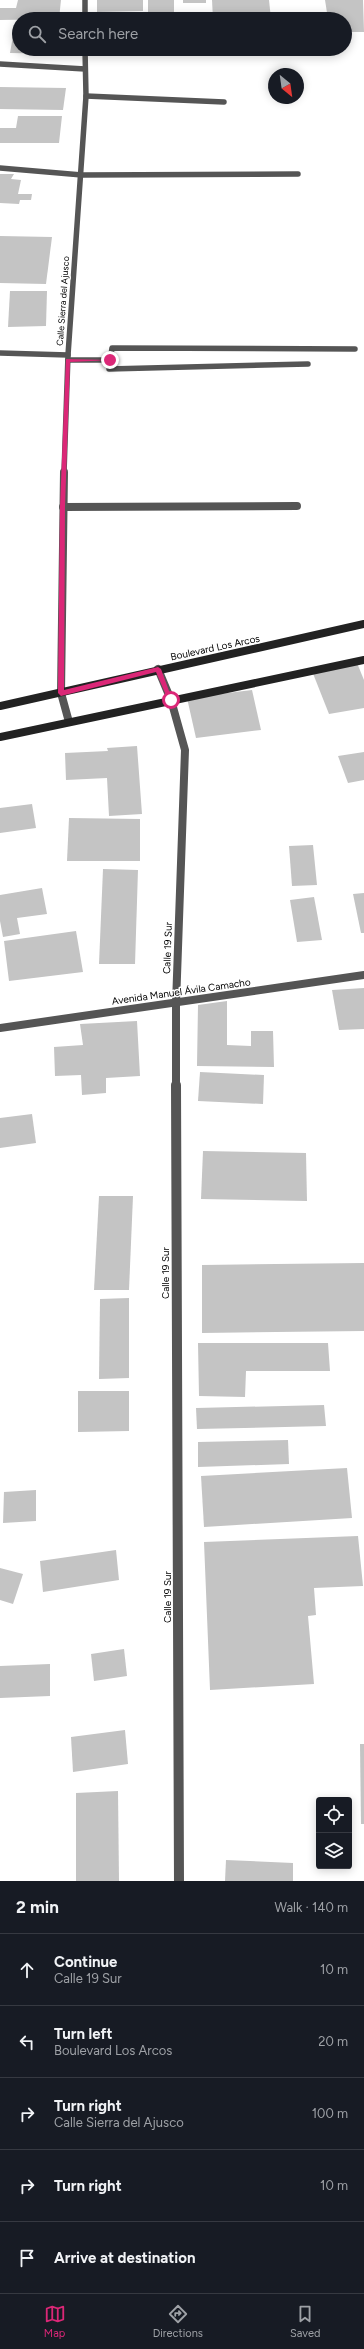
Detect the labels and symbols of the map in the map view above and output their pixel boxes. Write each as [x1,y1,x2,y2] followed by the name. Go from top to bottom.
[268,68,304,104] north arrow
[54,256,71,346] street label: Calle Sierra del Ajusco
[101,351,119,369] route end
[169,632,261,663] street label: Boulevard Los Arcos
[162,691,180,709] route start
[160,921,175,974] street label: Calle 19 Sur
[111,975,252,1008] street label: Avenida Manuel Ávila Camacho
[159,1246,172,1299] street label: Calle 19 Sur
[161,1570,174,1623] street label: Calle 19 Sur

